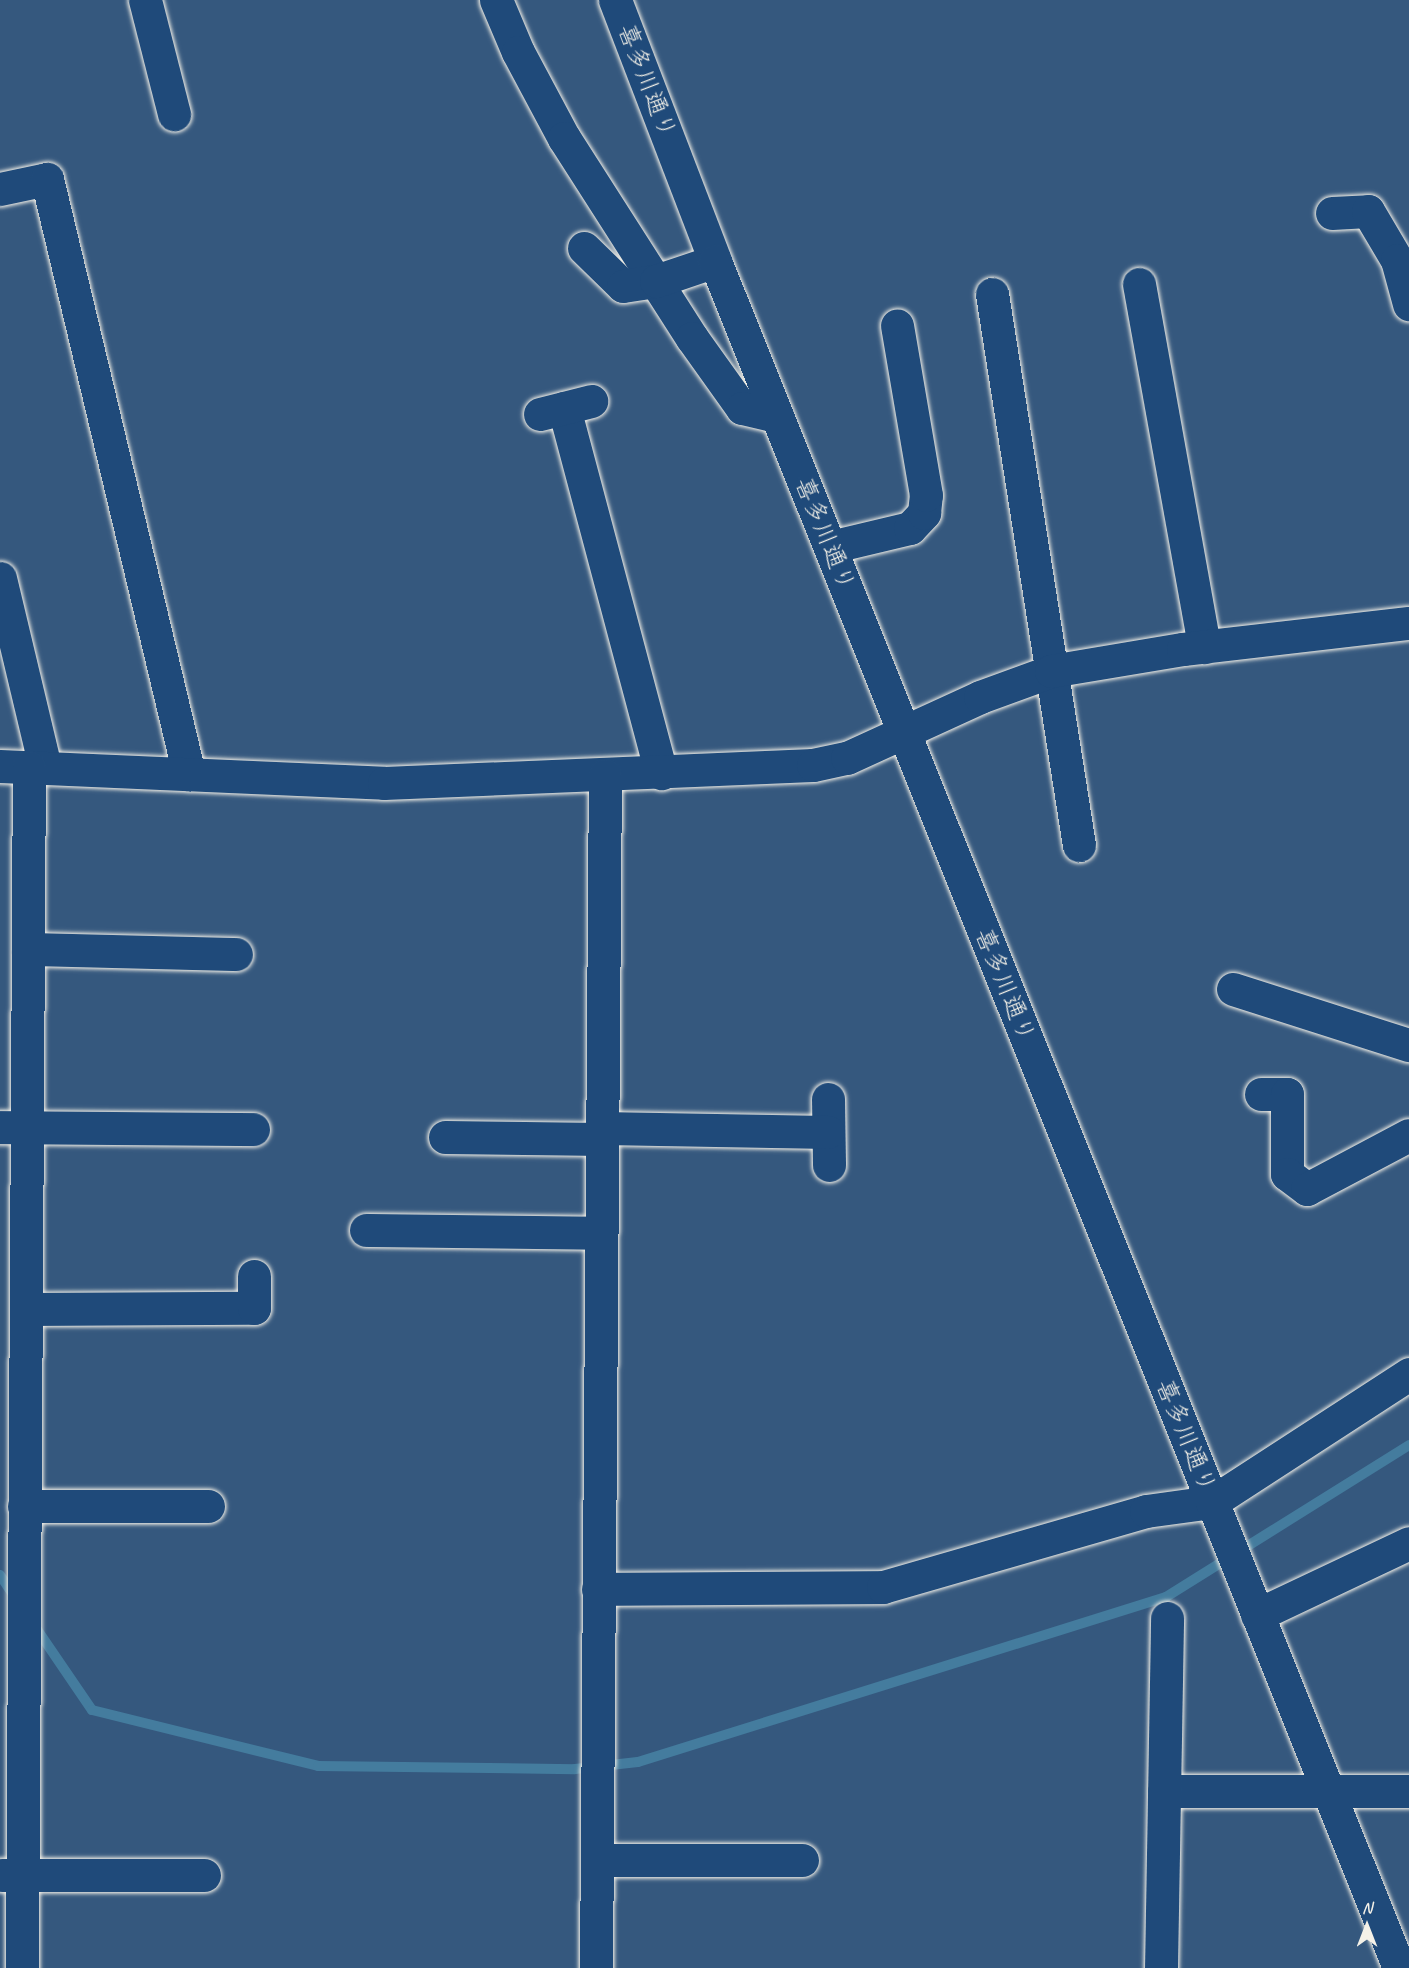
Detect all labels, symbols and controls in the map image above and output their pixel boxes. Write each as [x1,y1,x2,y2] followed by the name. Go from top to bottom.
[612,20,682,142] street label: 喜多川通り
[789,473,861,595] street label: 喜多川通り
[969,924,1041,1046] street label: 喜多川通り
[1150,1375,1222,1497] street label: 喜多川通り
[1337,1896,1397,1956] north arrow
[1362,1898,1372,1918] text: N

